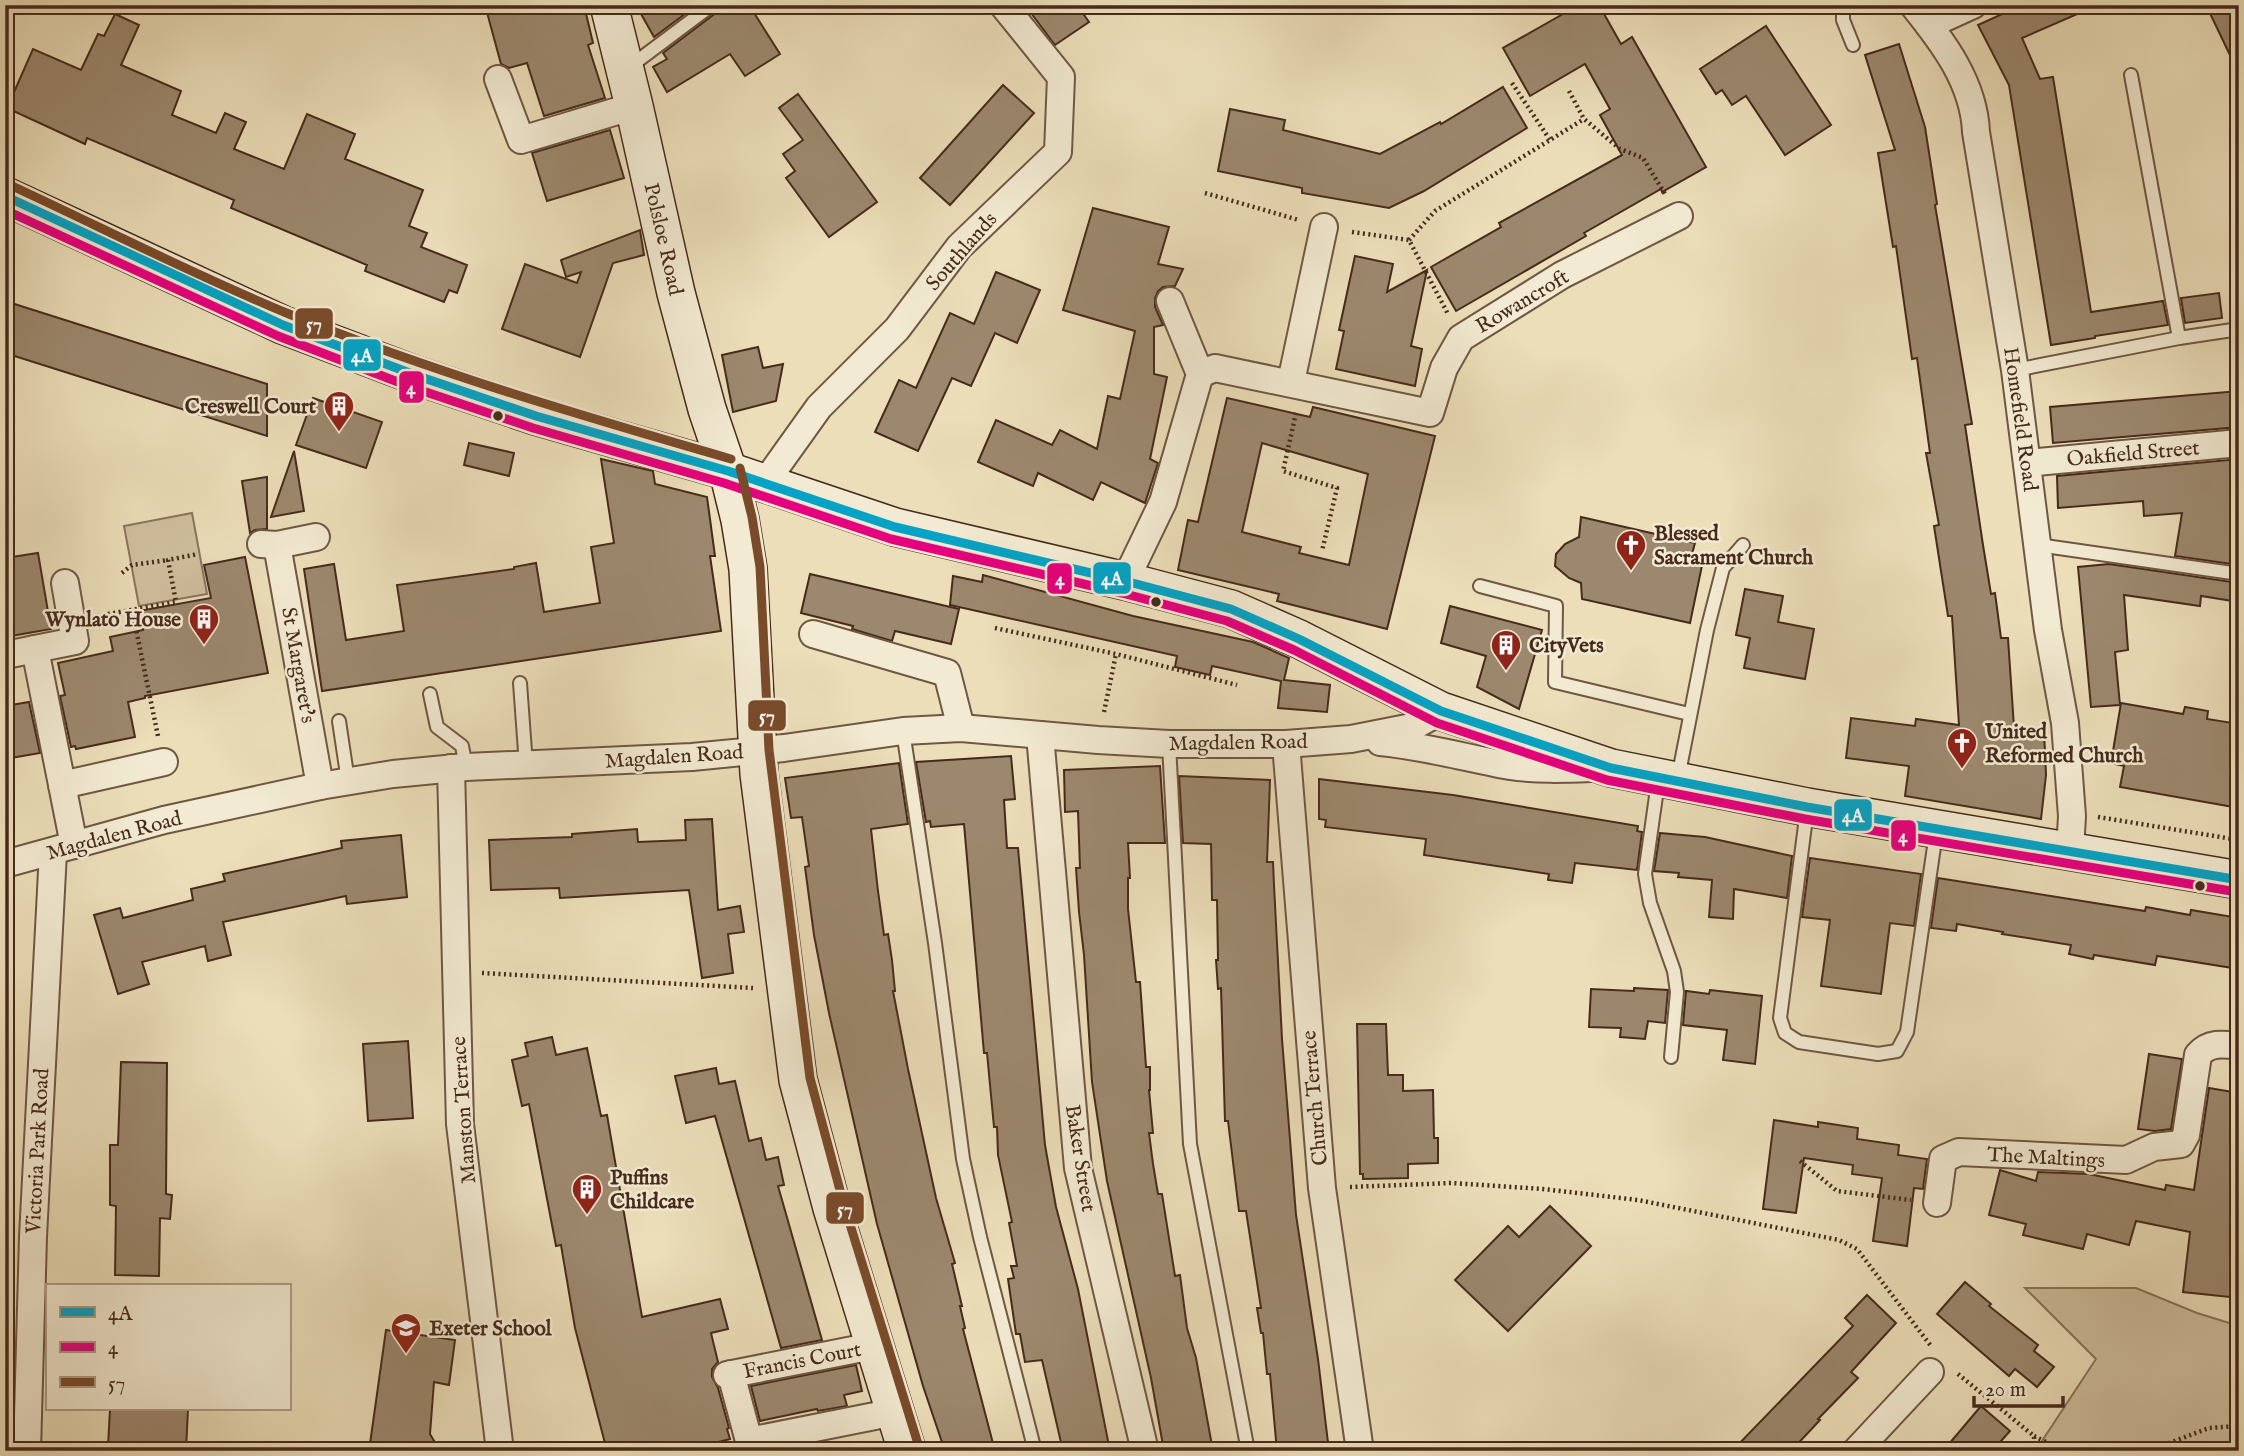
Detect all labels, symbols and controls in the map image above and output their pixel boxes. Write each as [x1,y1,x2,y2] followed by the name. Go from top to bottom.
[636,180,689,299] street label: Polsloe Road
[920,207,1004,297] street label: Southlands
[1471,264,1574,341] street label: Rowancroft
[294,307,334,340] line badge: 57
[306,313,322,337] text: 57
[342,338,382,372] line badge: 4A
[351,345,374,369] text: 4A
[1996,345,2043,494] street label: Homefield Road
[398,370,425,404] line badge: 4
[406,377,416,401] text: 4
[322,389,356,433] building icon: Creswell Court
[185,394,317,421] place label: Creswell Court
[491,409,505,423] unlabelled marker
[2066,435,2201,474] street label: Oakfield Street
[1654,521,1814,572] place label: Blessed Sacrament Church
[1614,528,1648,572] church icon: Blessed Sacrament Church
[1092,561,1132,595] line badge: 4A
[1046,562,1073,595] line badge: 4
[1055,568,1065,592] text: 4
[1101,568,1124,592] text: 4A
[1149,595,1163,609] unlabelled marker
[187,602,221,646] building icon: Wynlato House
[274,605,321,725] street label: St Margaret's
[44,607,181,634] place label: Wynlato House
[1489,628,1523,672] building icon: CityVets
[1529,633,1604,660] place label: CityVets
[747,699,787,732] line badge: 57
[759,705,775,729] text: 57
[1984,719,2144,770] place label: United Reformed Church
[1945,726,1979,770] church icon: United Reformed Church
[1168,729,1309,758] street label: Magdalen Road
[604,739,745,776] street label: Magdalen Road
[1833,798,1873,832] line badge: 4A
[44,805,186,867] street label: Magdalen Road
[1842,805,1865,829] text: 4A
[1890,819,1917,852] line badge: 4
[1898,825,1908,849] text: 4
[2193,879,2207,893] unlabelled marker
[1296,1029,1335,1167] street label: Church Terrace
[446,1035,483,1185] street label: Manston Terrace
[21,1067,56,1236] street label: Victoria Park Road
[1058,1103,1101,1214] street label: Baker Street
[1986,1142,2106,1175] street label: The Maltings
[610,1165,694,1216] place label: Puffins Childcare
[570,1172,604,1216] building icon: Puffins Childcare
[825,1191,865,1225] line badge: 57
[837,1198,853,1222] text: 57
[46,1284,290,1410] legend
[108,1301,133,1328] text: 4A
[389,1311,423,1355] school or university icon: Exeter School
[429,1316,553,1343] place label: Exeter School
[108,1335,119,1362] text: 4
[741,1337,864,1386] street label: Francis Court
[1974,1365,2064,1409] scale bar
[108,1371,125,1398] text: 57
[1985,1377,2026,1404] text: 20 m

